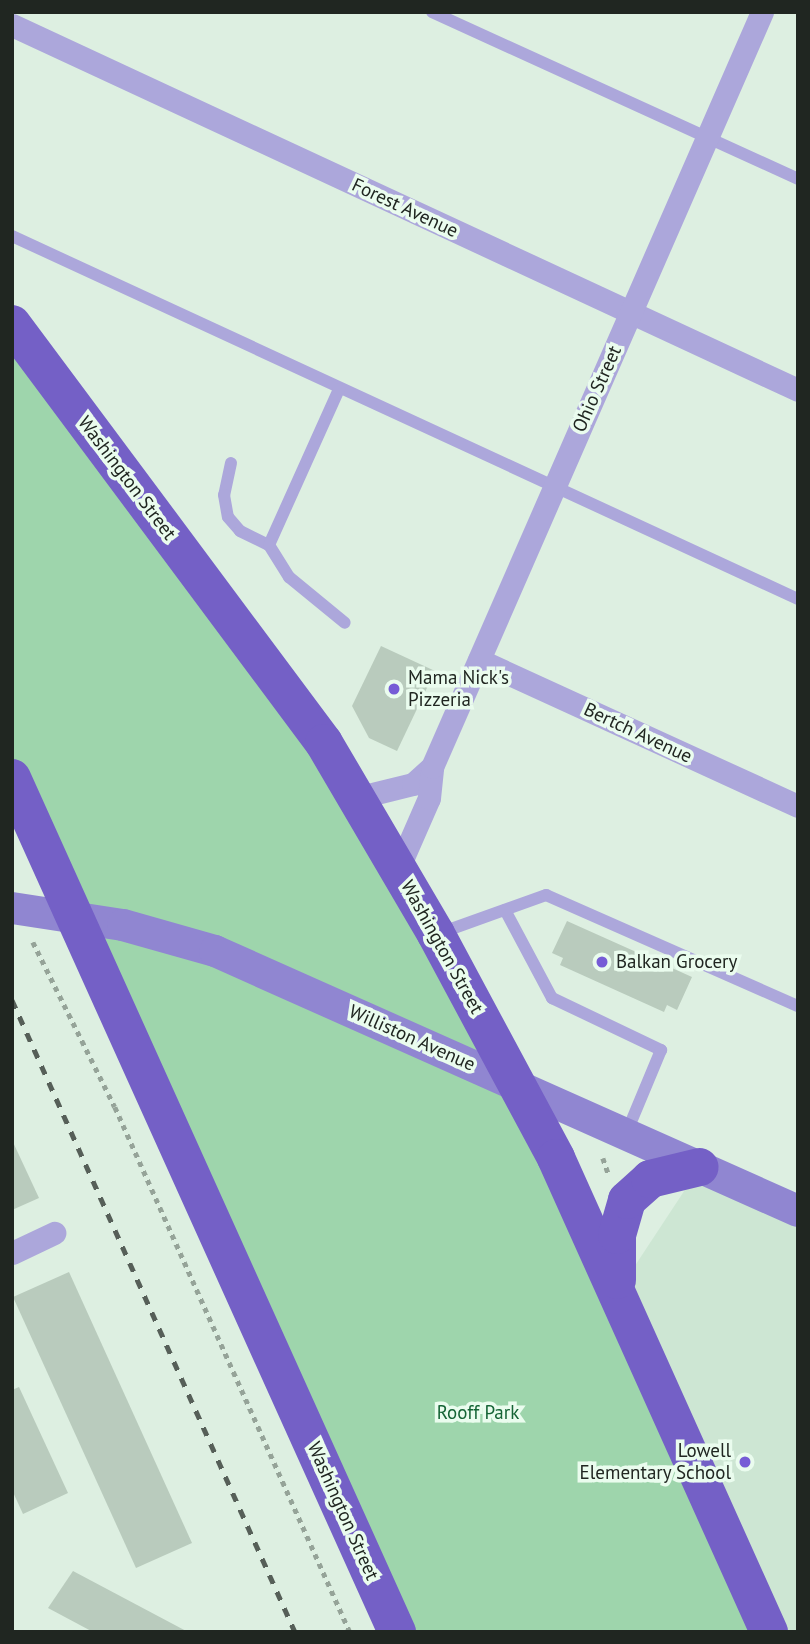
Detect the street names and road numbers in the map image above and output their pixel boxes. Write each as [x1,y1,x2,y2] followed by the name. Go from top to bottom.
[348,173,462,243] street label: Forest Avenue
[568,342,626,436] street label: Ohio Street
[73,412,181,544] street label: Washington Street
[580,698,696,768] street label: Bertch Avenue
[396,876,488,1018] street label: Washington Street
[345,1000,479,1076] street label: Williston Avenue
[302,1438,384,1584] street label: Washington Street

